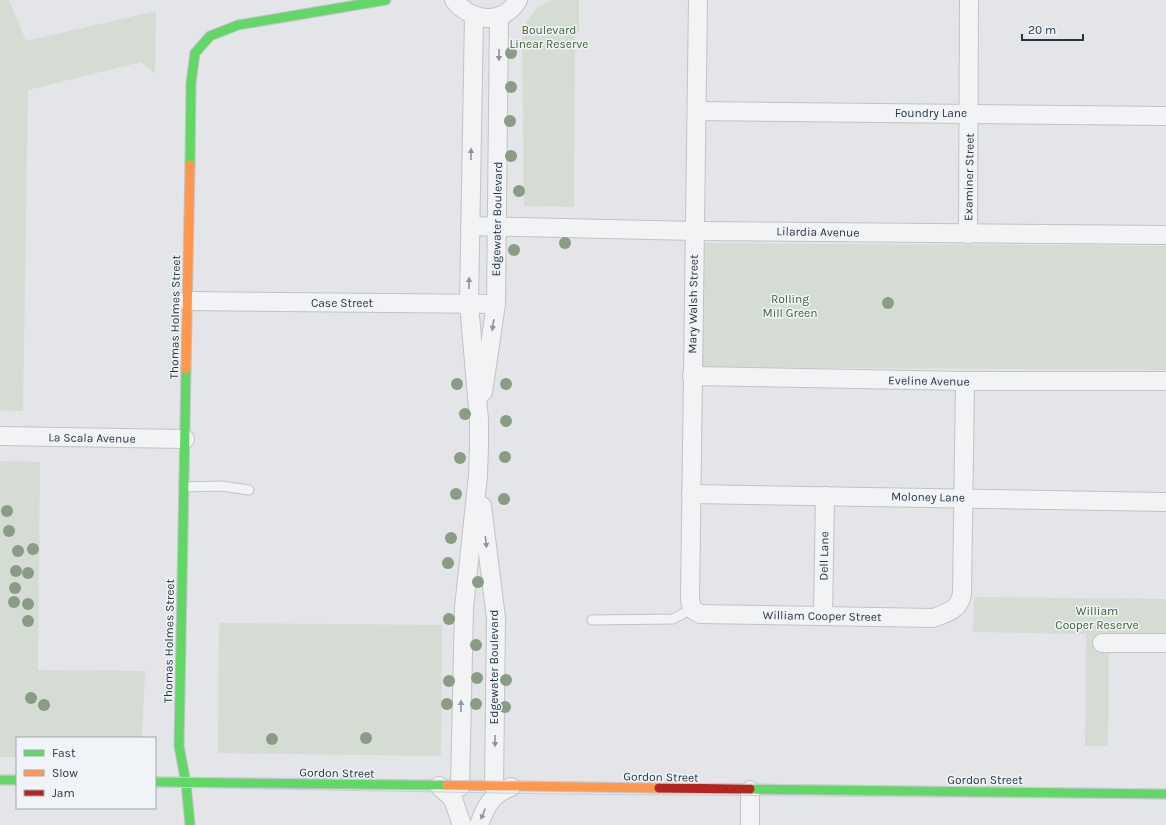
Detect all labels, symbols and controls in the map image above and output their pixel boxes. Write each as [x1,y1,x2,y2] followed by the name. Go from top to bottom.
[1022,16,1083,42] scale bar
[510,23,588,51] park label: Boulevard Linear Reserve
[1028,23,1056,37] text: 20 m
[496,49,502,62] one-way arrow
[895,106,967,120] street label: Foundry Lane
[961,132,977,221] street label: Examiner Street
[468,147,474,160] one-way arrow
[489,161,505,277] street label: Edgewater Boulevard
[776,224,860,240] street label: Lilardia Avenue
[167,254,183,379] street label: Thomas Holmes Street
[685,254,701,354] street label: Mary Walsh Street
[466,276,472,289] one-way arrow
[763,292,817,320] park label: Rolling Mill Green
[311,296,374,310] street label: Case Street
[490,319,496,331] one-way arrow
[888,373,970,389] street label: Eveline Avenue
[48,430,136,446] street label: La Scala Avenue
[891,489,965,505] street label: Moloney Lane
[817,531,831,581] street label: Dell Lane
[483,536,489,548] one-way arrow
[161,578,177,703] street label: Thomas Holmes Street
[1055,604,1139,632] park label: William Cooper Reserve
[762,608,882,624] street label: William Cooper Street
[487,610,501,724] street label: Edgewater Boulevard
[458,700,465,712] one-way arrow
[492,735,498,748] one-way arrow
[16,737,156,809] legend
[52,746,76,760] text: Fast
[299,765,375,781] street label: Gordon Street
[52,766,78,780] text: Slow
[623,769,699,785] street label: Gordon Street
[947,773,1023,787] street label: Gordon Street
[52,786,75,800] text: Jam
[480,808,486,820] one-way arrow

